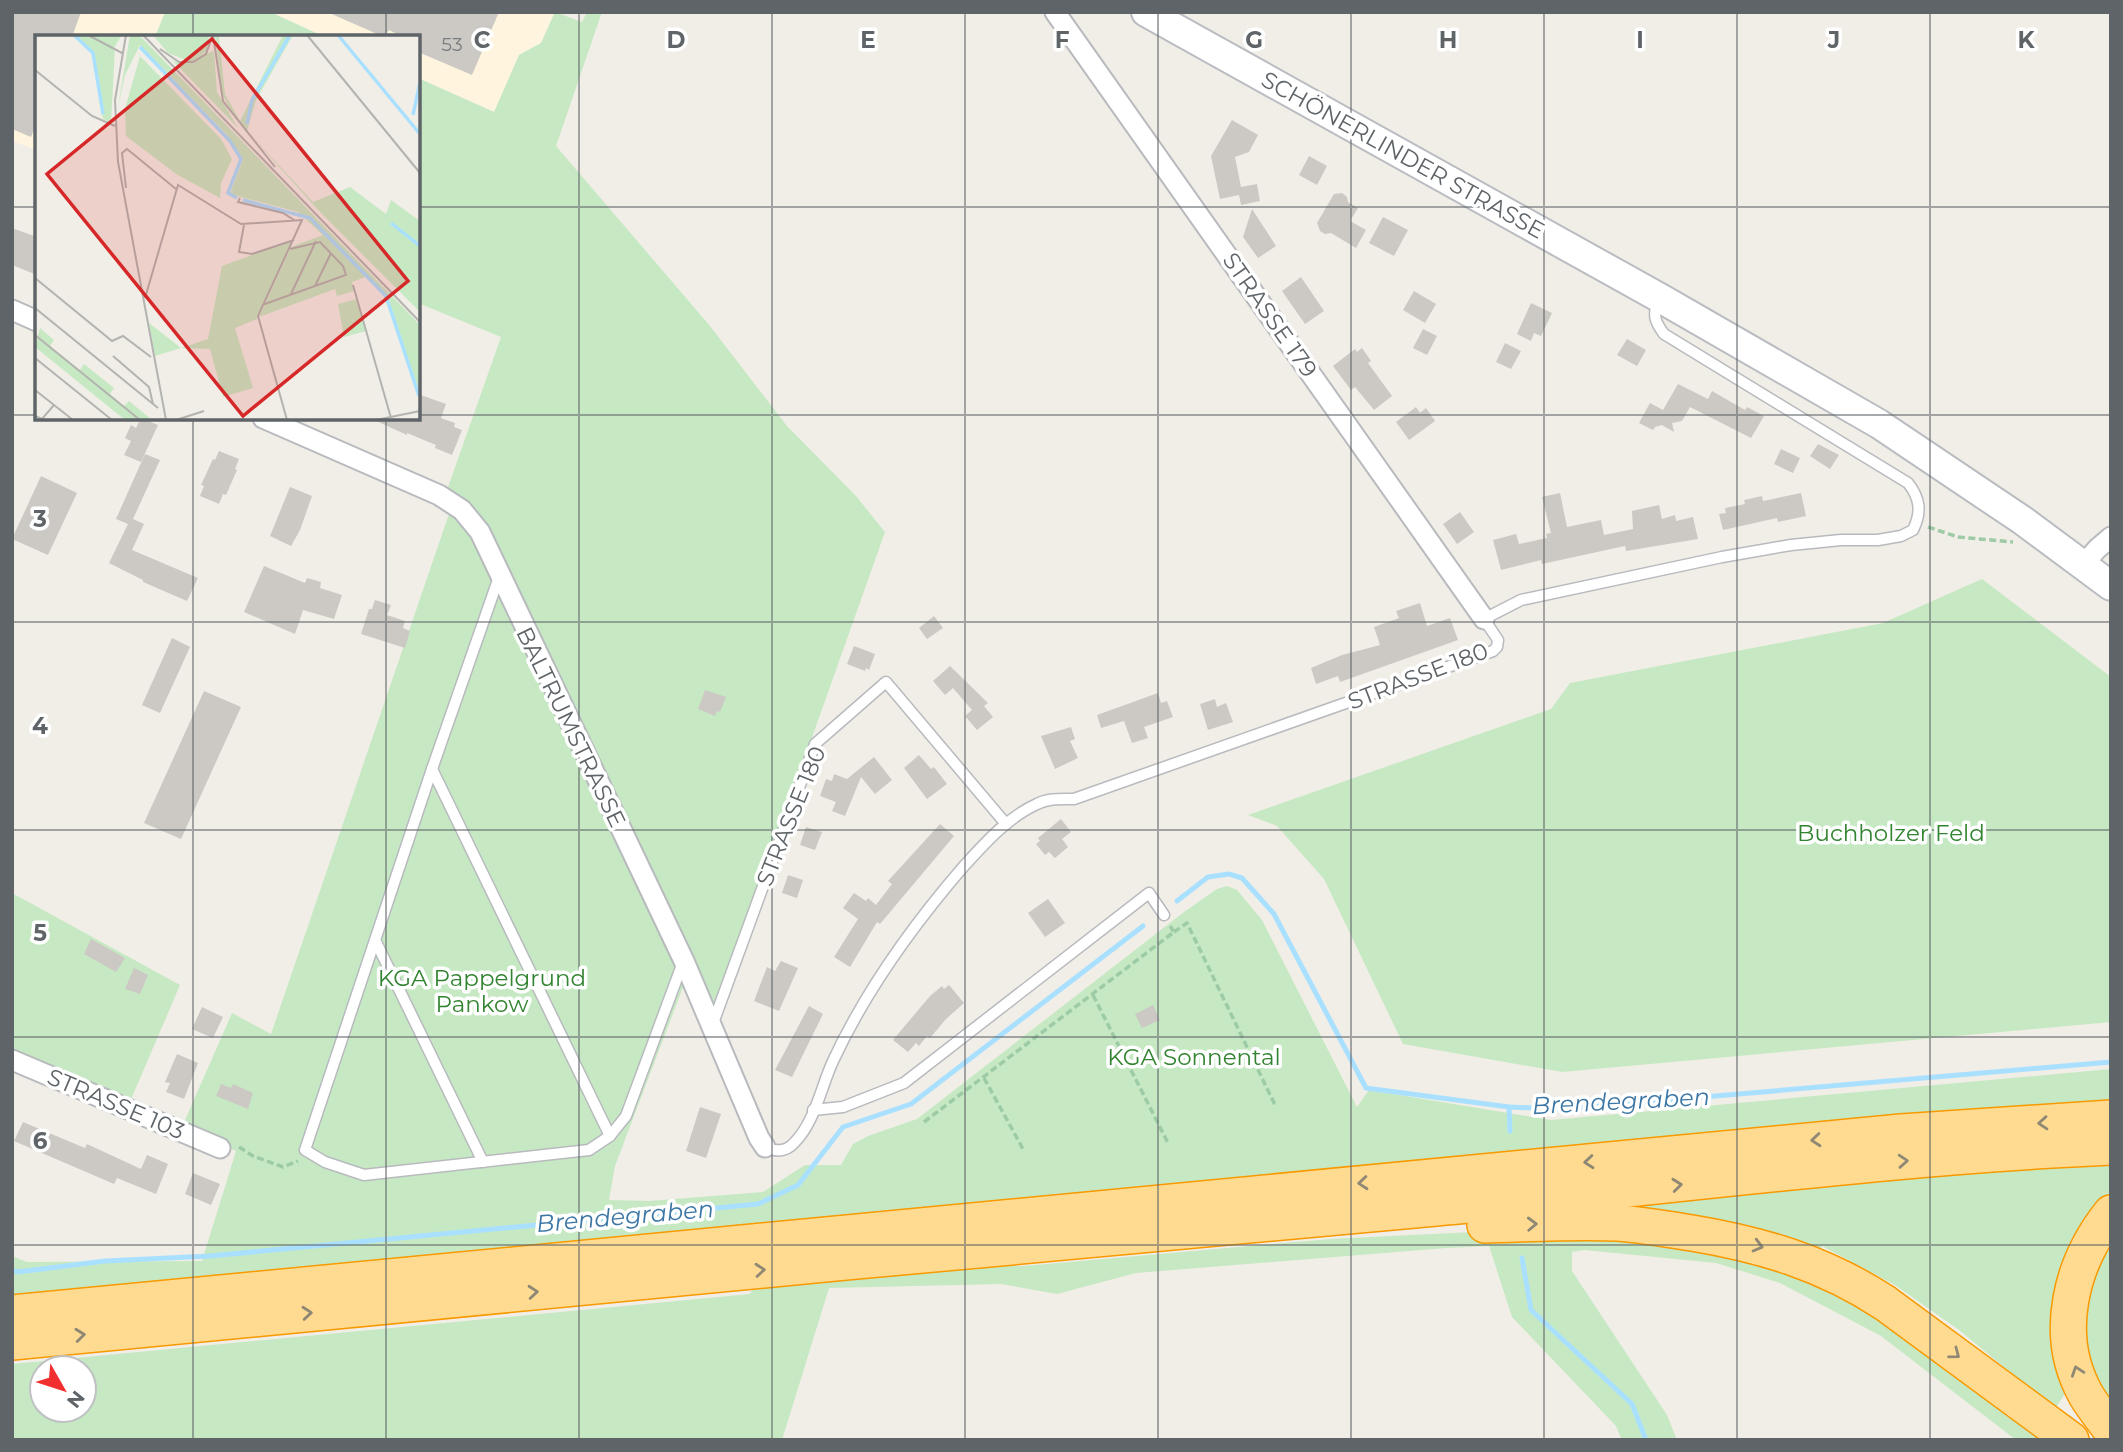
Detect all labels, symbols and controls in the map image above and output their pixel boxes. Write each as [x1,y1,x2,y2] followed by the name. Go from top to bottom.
[474,26,491,54] text: C
[667,26,686,54] text: D
[860,26,876,54] text: E
[1055,26,1070,54] text: F
[1245,26,1263,54] text: G
[1439,26,1457,54] text: H
[1636,26,1644,54] text: I
[1827,26,1840,54] text: J
[2017,26,2035,54] text: K
[441,33,463,56] house number: 53
[35,35,420,420] inset map
[1257,65,1549,245] street label: SCHÖNERLINDER STRASSE
[1217,247,1323,383] street label: STRASSE 179
[32,505,47,533] text: 3
[510,622,632,832] street label: BALTRUMSTRASSE
[1344,636,1492,716] street label: STRASSE 180
[32,712,48,740] text: 4
[750,742,832,890] street label: STRASSE 180
[1797,819,1985,847] park label: Buchholzer Feld
[33,919,47,947] text: 5
[378,964,586,1018] park label: KGA Pappelgrund Pankow
[1107,1043,1281,1071] park label: KGA Sonnental
[43,1063,189,1145] street label: STRASSE 103
[1531,1082,1711,1120] water label: Brendegraben
[2037,1115,2048,1130] one-way arrow
[33,1127,48,1155] text: 6
[1810,1132,1821,1147] one-way arrow
[1584,1154,1595,1169] one-way arrow
[1898,1154,1909,1169] one-way arrow
[1357,1175,1368,1190] one-way arrow
[1672,1178,1683,1193] one-way arrow
[535,1194,715,1238] water label: Brendegraben
[1527,1216,1538,1231] one-way arrow
[1751,1238,1763,1252] one-way arrow
[754,1263,765,1278] one-way arrow
[527,1284,539,1299] one-way arrow
[301,1306,312,1321] one-way arrow
[75,1328,86,1343] one-way arrow
[1948,1346,1960,1359] one-way arrow
[28,1354,98,1424] north arrow
[2071,1366,2085,1378] one-way arrow
[62,1386,90,1413] text: N

